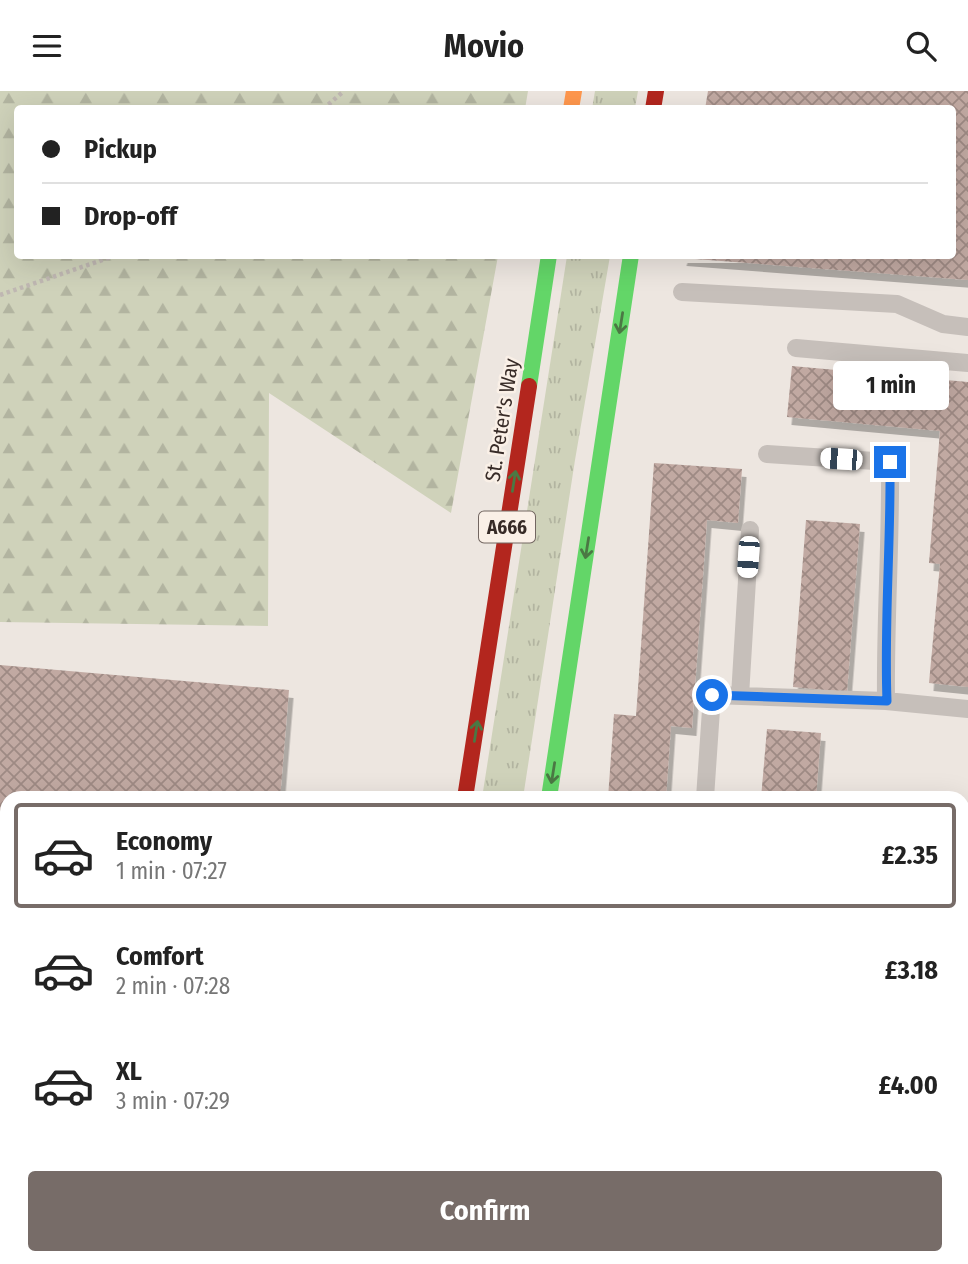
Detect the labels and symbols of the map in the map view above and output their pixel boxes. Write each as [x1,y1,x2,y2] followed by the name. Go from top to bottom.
[614,311,627,334] one-way arrow
[479,356,525,483] street label: St. Peter's Way
[832,361,948,409] callout: 1 min
[874,446,906,478] route end
[820,447,863,471] car
[508,471,521,493] one-way arrow
[479,511,535,543] road number: A666
[737,535,760,579] car
[580,536,593,559] one-way arrow
[696,679,728,711] route start
[470,720,483,742] one-way arrow
[546,761,559,784] one-way arrow

